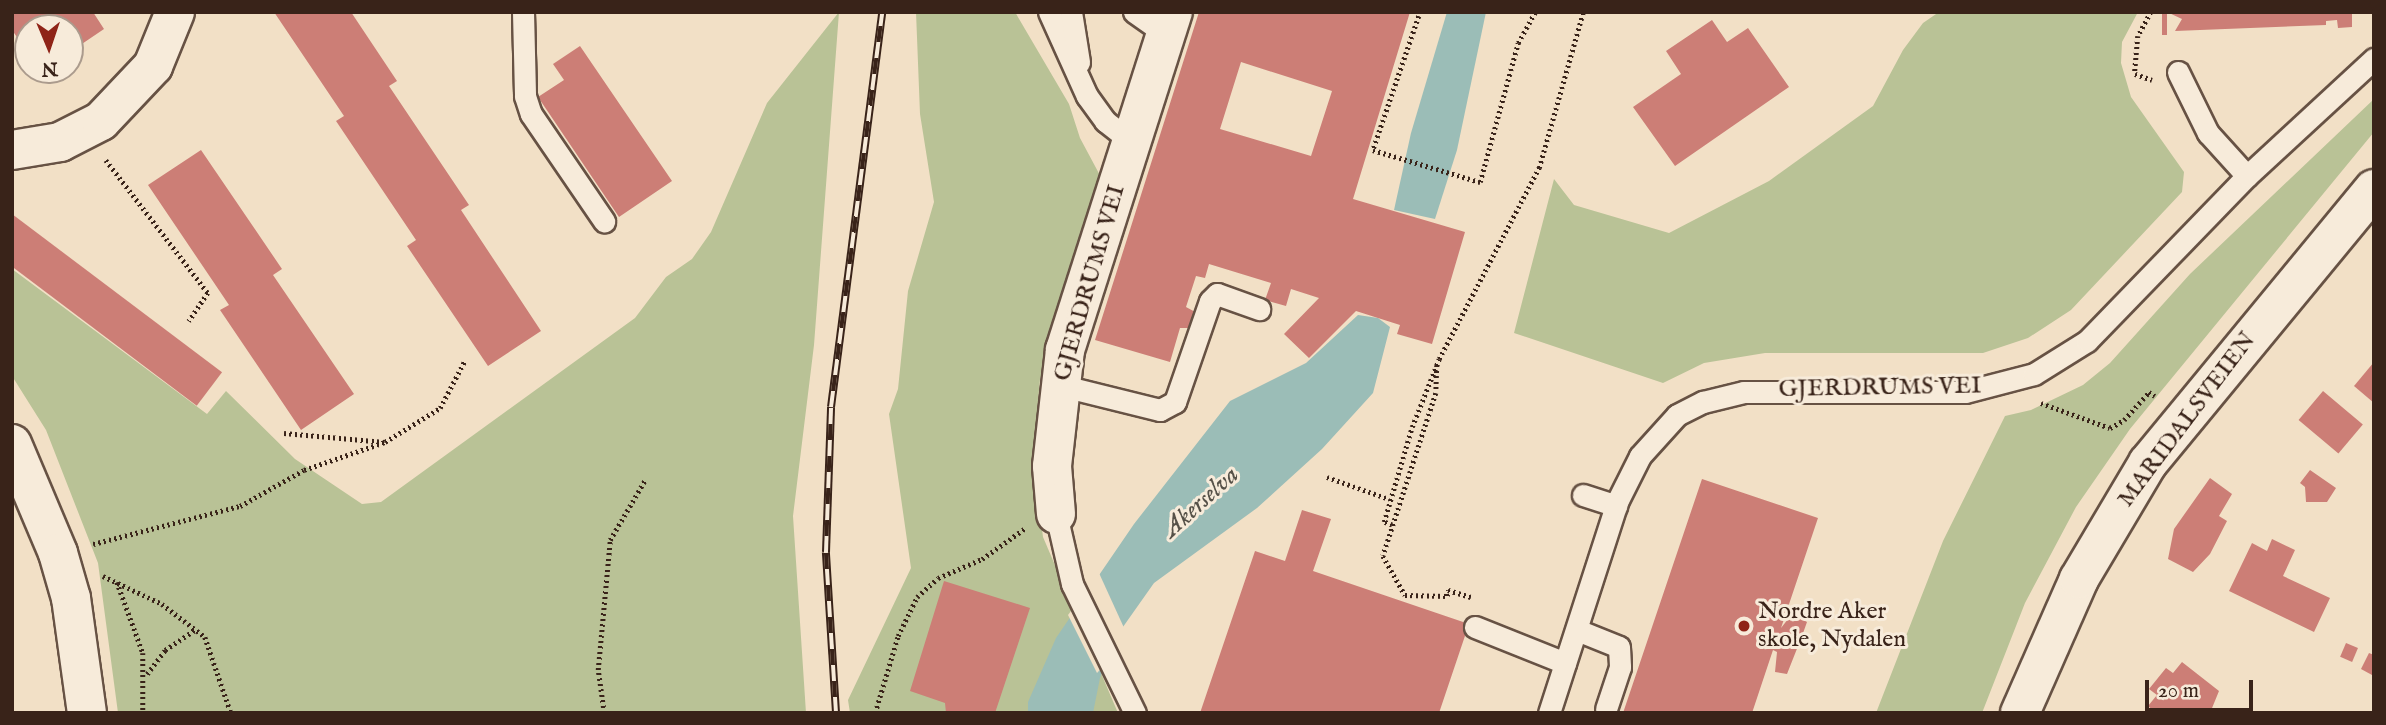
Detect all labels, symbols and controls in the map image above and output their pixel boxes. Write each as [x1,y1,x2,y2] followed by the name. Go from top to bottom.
[14,14,84,84] north arrow
[41,56,58,80] text: N
[1048,182,1132,384] street label: GJERDRUMS VEI
[2112,327,2262,513] street label: MARIDALSVEIEN
[1778,372,1982,404] street label: GJERDRUMS VEI
[1156,460,1246,544] water label: Akerselva
[1758,598,1906,654] place label: Nordre Aker skole, Nydalen
[1736,618,1752,634] marker: Nordre Aker skole, Nydalen
[2148,666,2256,710] scale bar
[2158,678,2199,705] text: 20 m

